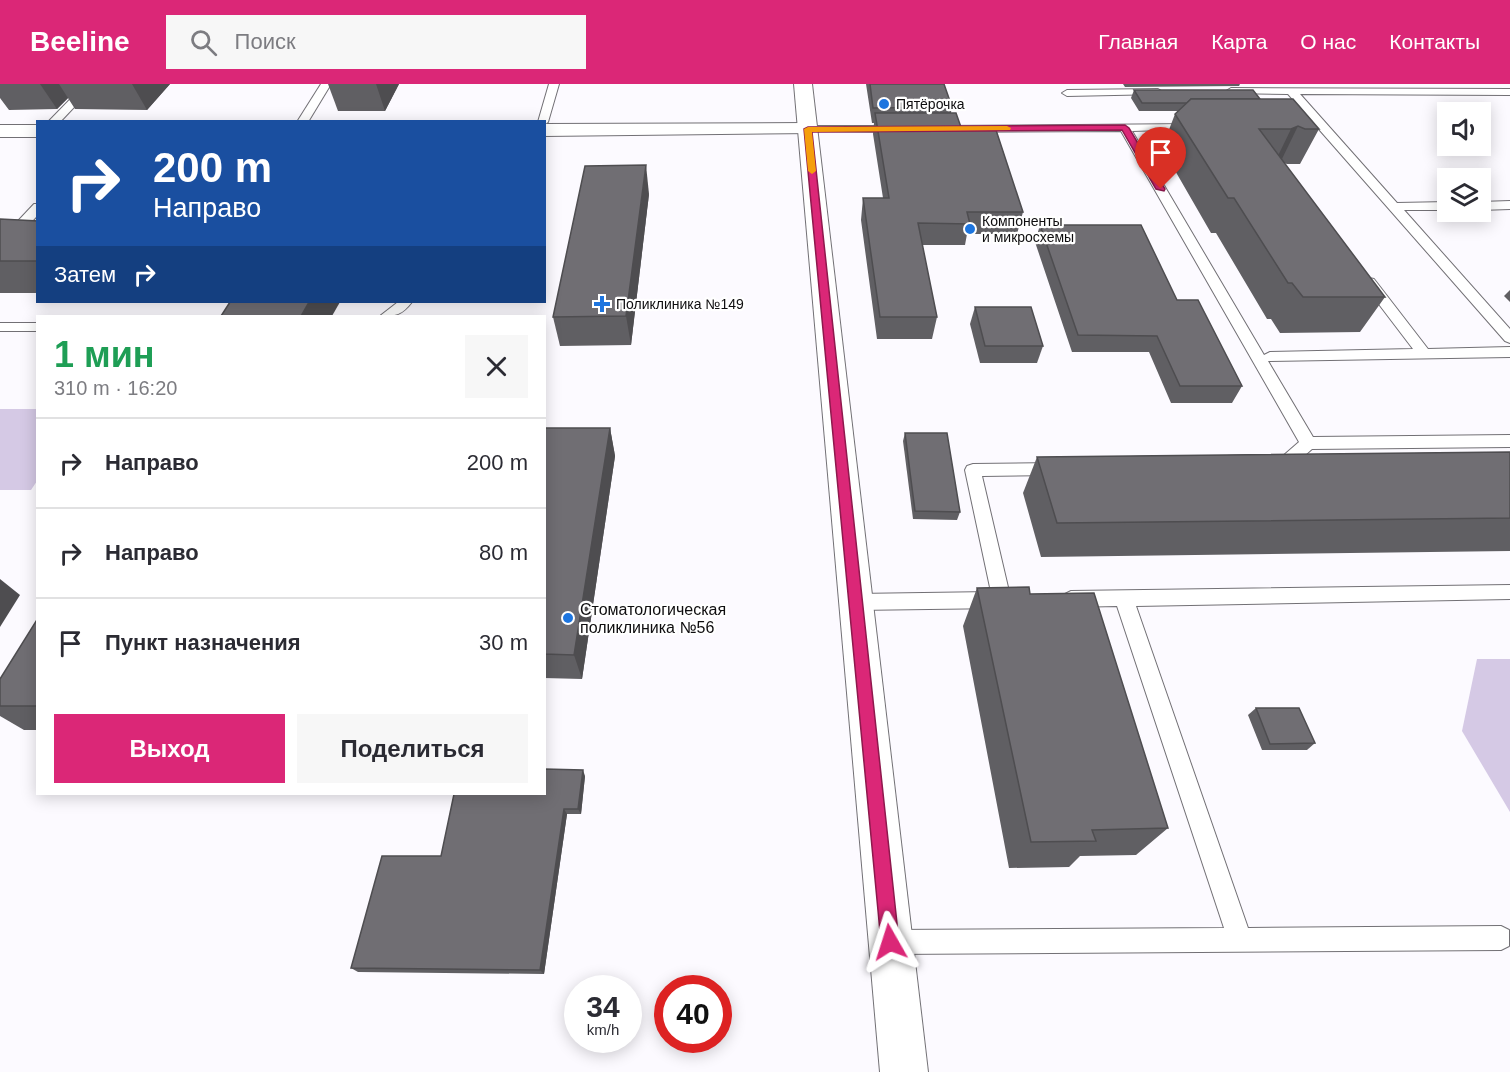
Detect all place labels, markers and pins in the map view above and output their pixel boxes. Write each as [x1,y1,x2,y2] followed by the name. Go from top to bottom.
[896,96,965,112] place label: Пятёрочка
[877,97,891,111] marker: Пятёрочка
[1135,127,1186,189] pin
[982,213,1074,245] place label: Компоненты и микросхемы
[963,222,977,236] marker: Компоненты и микросхемы
[593,295,611,313] marker: Поликлиника №149
[616,296,744,312] place label: Поликлиника №149
[580,601,726,636] place label: Стоматологическая поликлиника №56
[561,611,575,625] marker: Стоматологическая поликлиника №56

